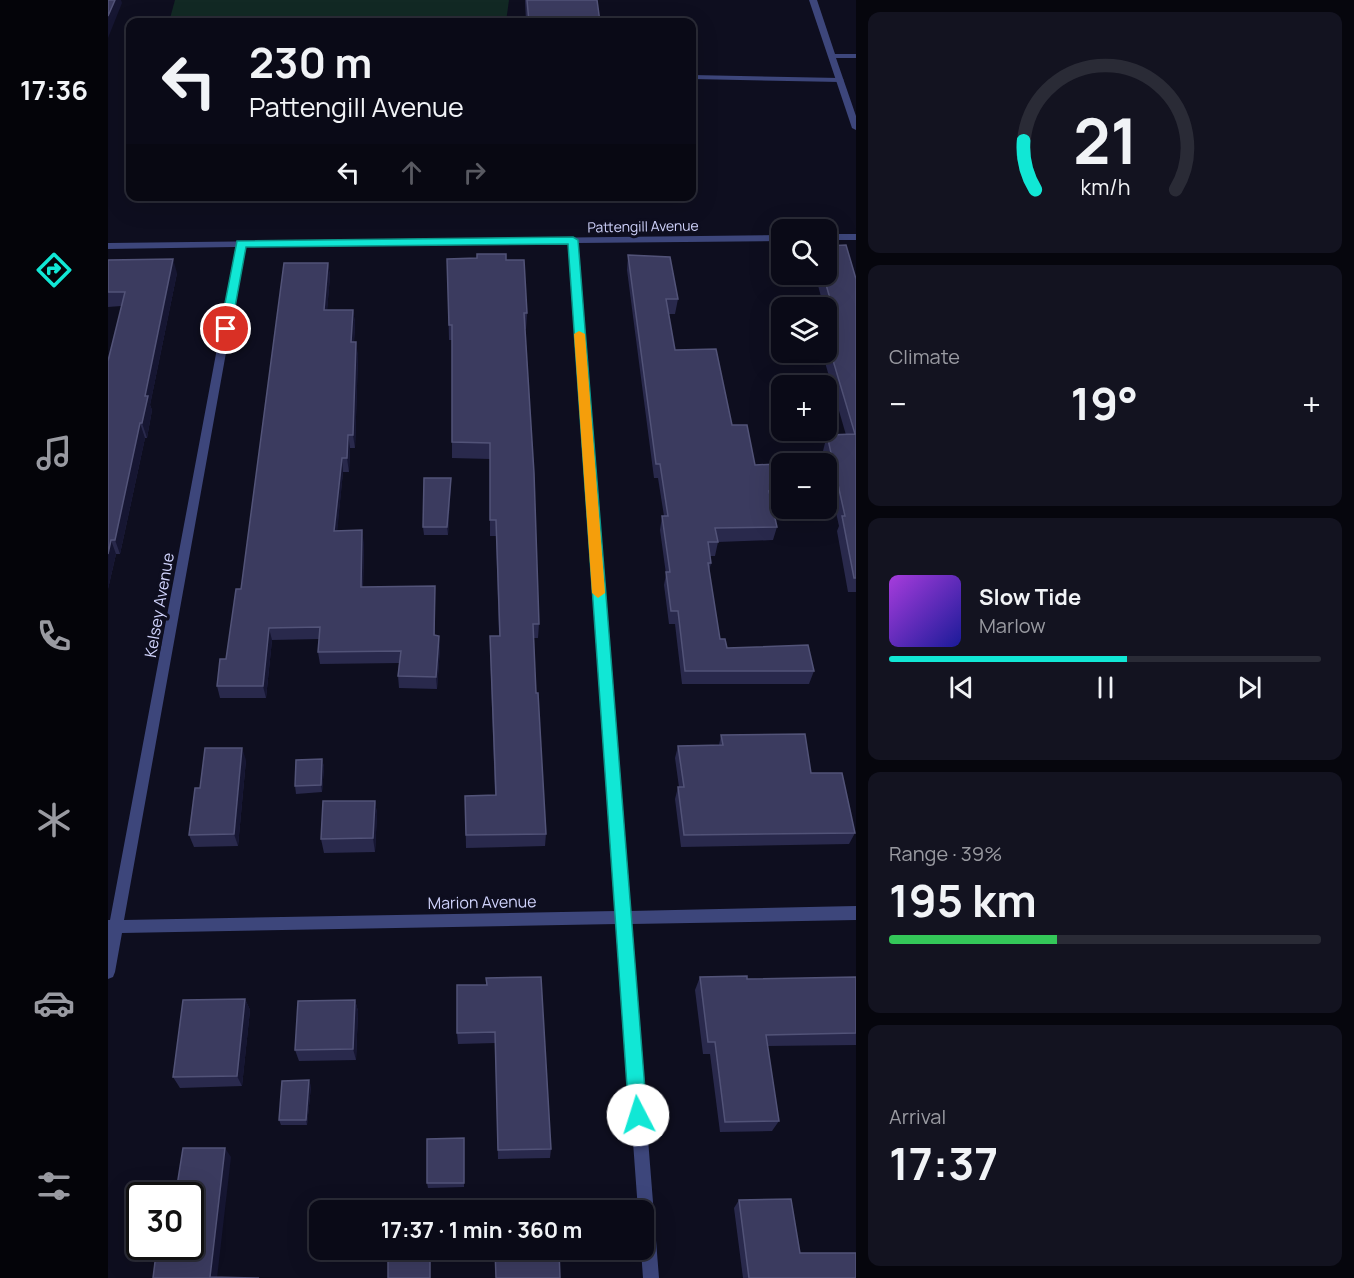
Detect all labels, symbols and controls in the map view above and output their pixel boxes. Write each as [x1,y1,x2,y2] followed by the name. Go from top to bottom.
[249,33,372,91] text: 230 m
[150,42,228,120] icon: left
[20,71,88,108] text: 17:36
[249,88,464,125] text: Pattengill Avenue
[1073,97,1137,183] text: 21
[332,156,365,189] icon: left
[395,156,428,189] icon: ahead
[458,156,491,189] icon: right
[1080,172,1130,201] text: km/h
[587,216,699,236] street label: Pattengill Avenue
[771,219,837,519] map controls
[771,219,837,285] button: search
[33,249,75,291] icon: directions
[771,297,837,363] button: layers
[200,303,251,354] pin
[209,312,242,345] icon: arrive
[889,343,960,370] text: Climate
[1070,372,1138,434] text: 19°
[771,375,837,441] button: +
[889,381,907,426] text: −
[1302,381,1321,426] text: +
[33,432,75,474] icon: music
[771,453,837,519] button: −
[139,551,179,659] street label: Kelsey Avenue
[979,582,1081,612] text: Slow Tide
[979,612,1046,639] text: Marlow
[33,615,75,657] icon: phone
[945,671,978,704] icon: previous
[1089,671,1122,704] icon: pause
[1233,671,1266,704] icon: next
[33,799,75,841] icon: climate
[889,840,1002,867] text: Range · 39%
[889,869,1037,931] text: 195 km
[427,890,537,914] street label: Marion Avenue
[33,982,75,1024] icon: car
[606,1083,670,1147] position arrow
[889,1103,946,1130] text: Arrival
[889,1132,998,1194] text: 17:37
[33,1165,75,1207] icon: filters
[126,1182,204,1260] speed limit sign: 30
[381,1215,582,1245] text: 17:37 · 1 min · 360 m

